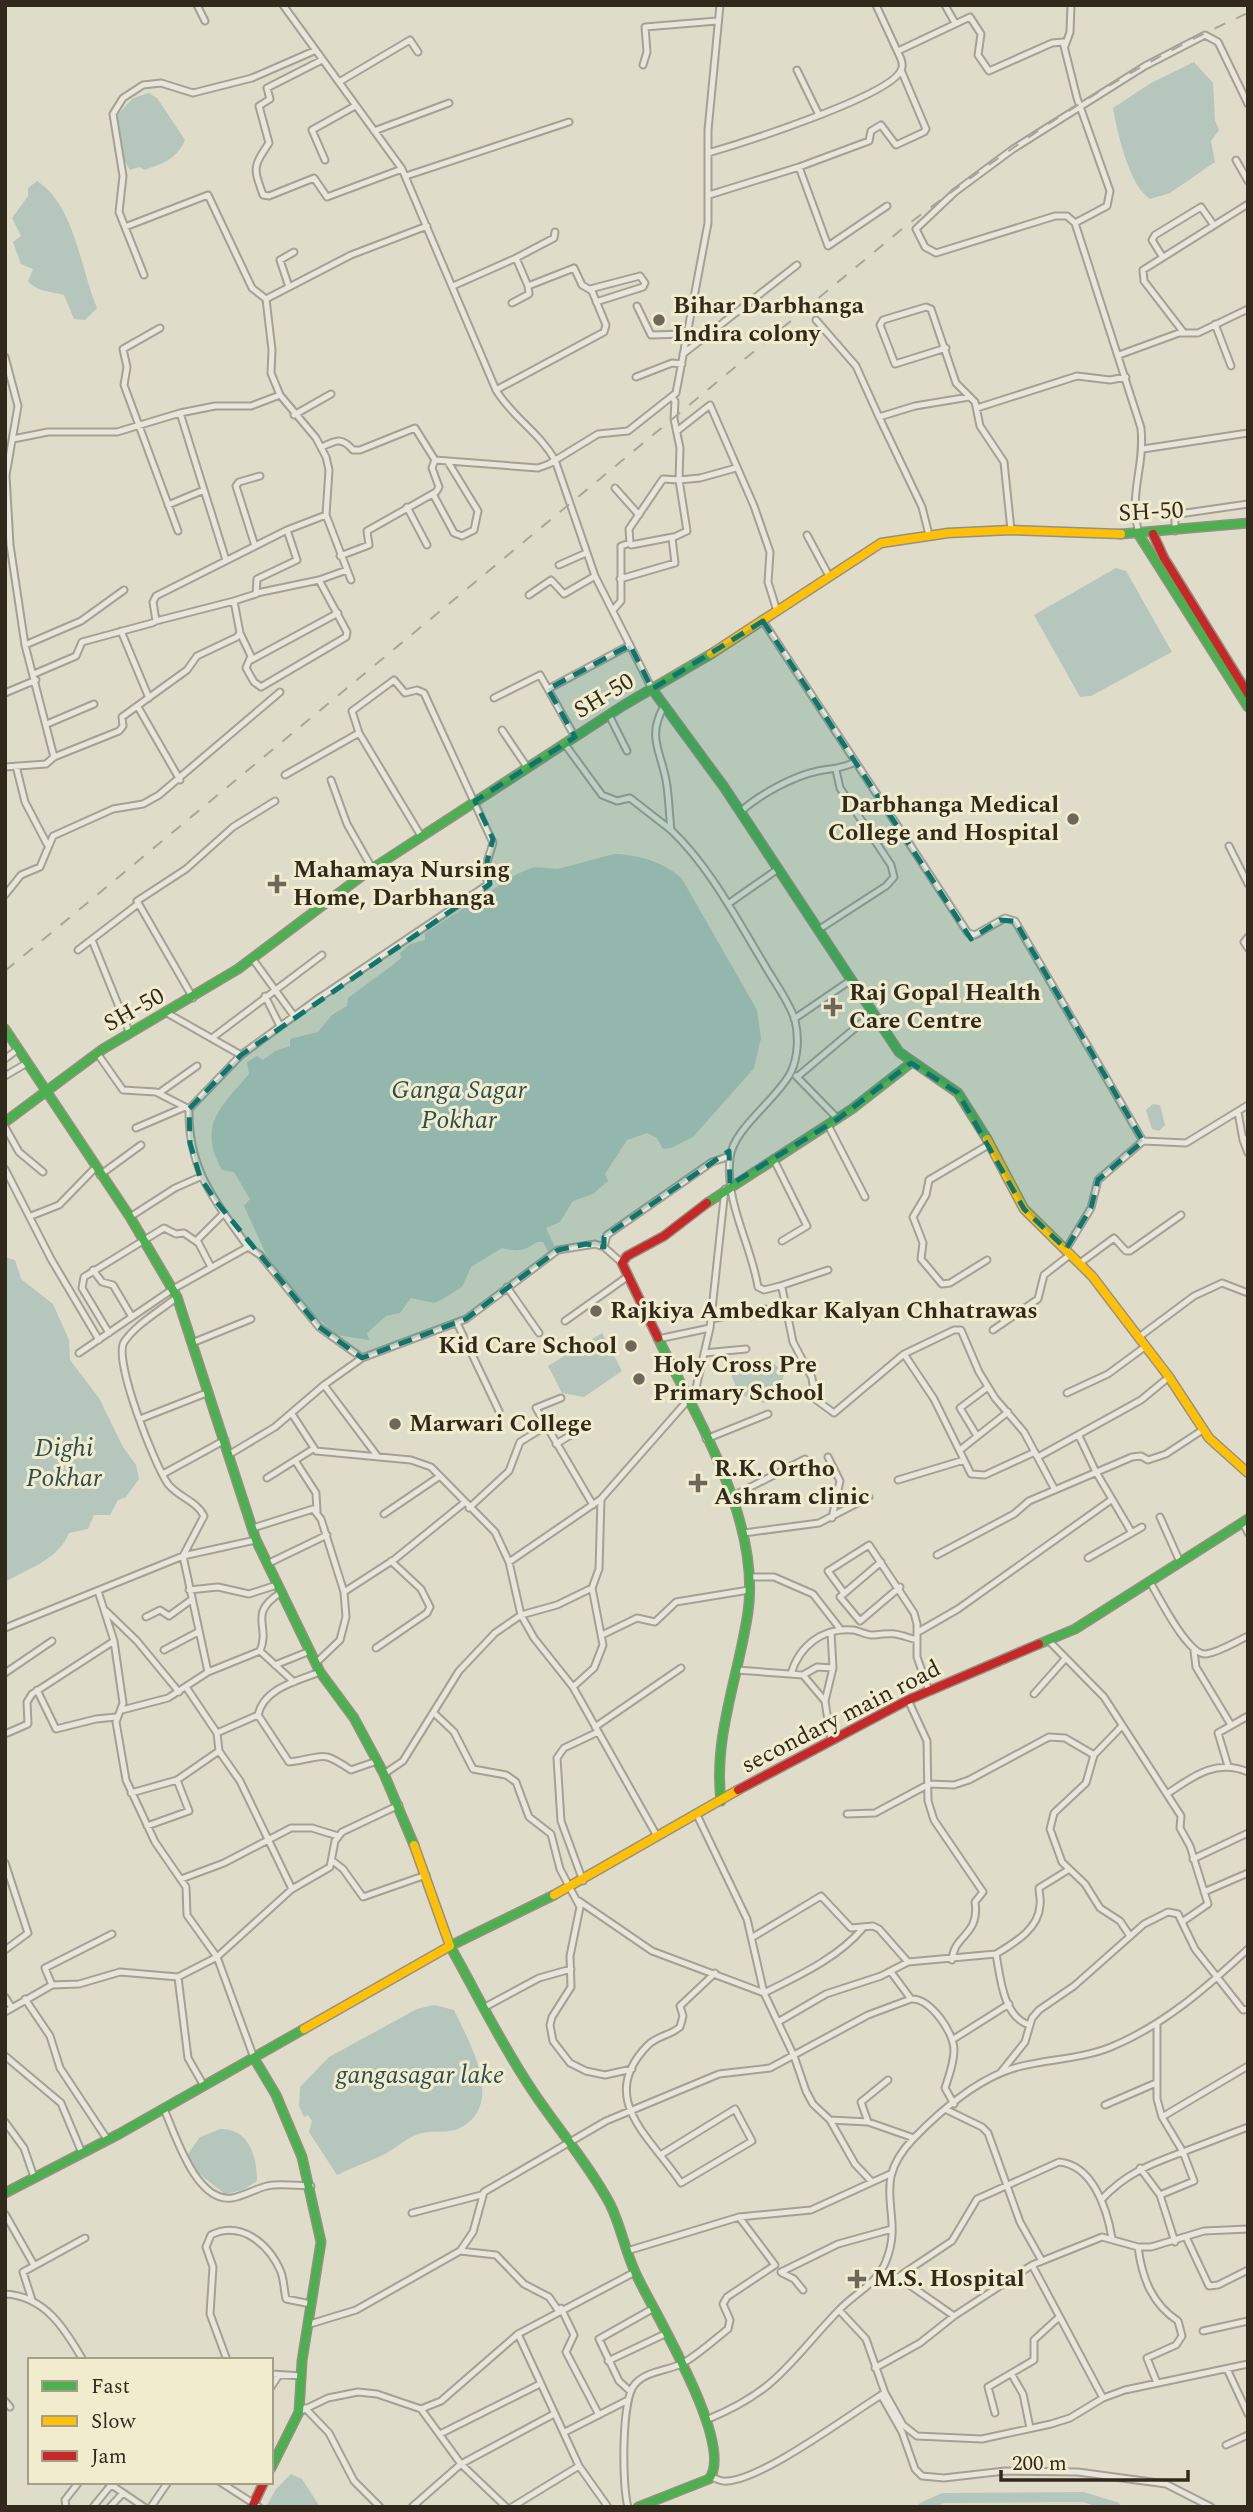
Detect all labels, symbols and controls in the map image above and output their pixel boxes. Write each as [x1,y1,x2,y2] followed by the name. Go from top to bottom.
[673,288,865,352] place label: Bihar Darbhanga Indira colony
[651,312,667,328] marker: Bihar Darbhanga Indira colony
[1118,492,1184,532] street label: SH-50
[567,664,641,728] street label: SH-50
[828,787,1059,851] place label: Darbhanga Medical College and Hospital
[1065,811,1081,827] marker: Darbhanga Medical College and Hospital
[293,852,510,916] place label: Mahamaya Nursing Home, Darbhanga
[267,874,287,894] marker: Mahamaya Nursing Home, Darbhanga
[849,975,1041,1039] place label: Raj Gopal Health Care Centre
[97,978,171,1042] street label: SH-50
[823,997,843,1017] marker: Raj Gopal Health Care Centre
[391,1070,528,1140] water label: Ganga Sagar Pokhar
[610,1293,1038,1329] place label: Rajkiya Ambedkar Kalyan Chhatrawas
[588,1303,604,1319] marker: Rajkiya Ambedkar Kalyan Chhatrawas
[438,1328,617,1364] place label: Kid Care School
[623,1338,639,1354] marker: Kid Care School
[653,1347,824,1411] place label: Holy Cross Pre Primary School
[631,1371,647,1387] marker: Holy Cross Pre Primary School
[409,1406,592,1442] place label: Marwari College
[387,1416,403,1432] marker: Marwari College
[26,1428,103,1498] water label: Dighi Pokhar
[714,1451,870,1515] place label: R.K. Ortho Ashram clinic
[688,1473,708,1493] marker: R.K. Ortho Ashram clinic
[735,1651,947,1783] street label: secondary main road
[335,2055,504,2095] water label: gangasagar lake
[873,2261,1025,2297] place label: M.S. Hospital
[847,2269,867,2289] marker: M.S. Hospital
[28,2358,273,2484] legend
[91,2371,130,2403] text: Fast
[91,2406,137,2438] text: Slow
[1001,2438,1188,2482] scale bar
[91,2441,127,2473] text: Jam
[1012,2448,1067,2480] text: 200 m

